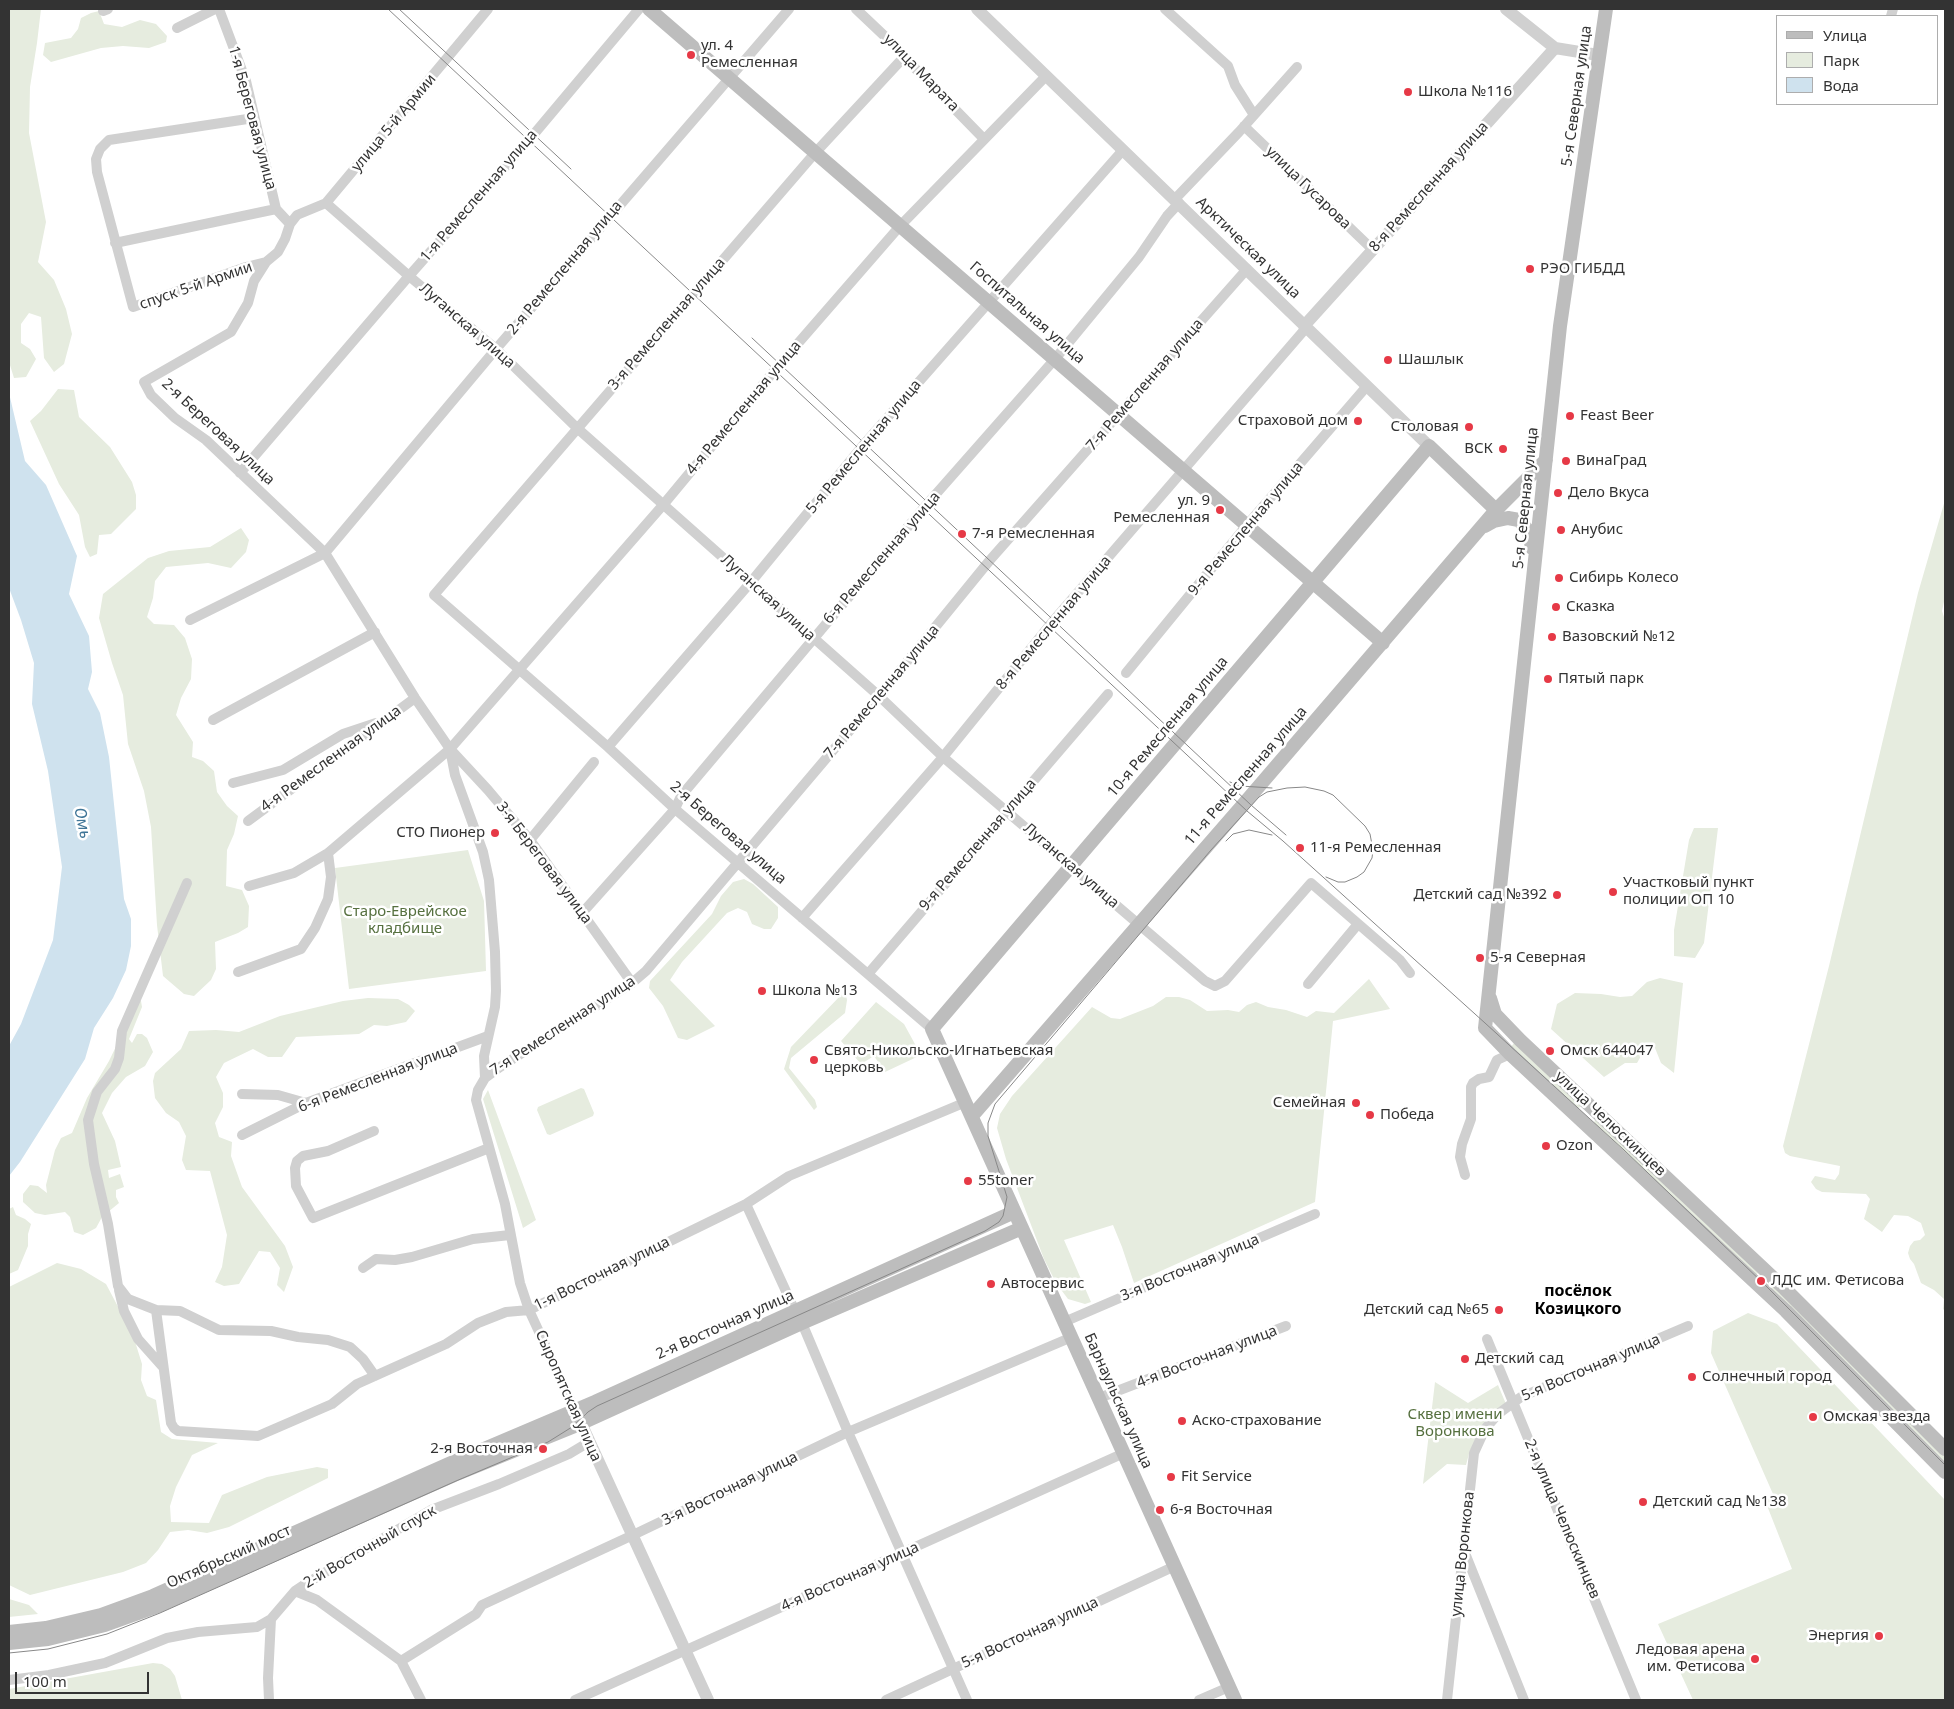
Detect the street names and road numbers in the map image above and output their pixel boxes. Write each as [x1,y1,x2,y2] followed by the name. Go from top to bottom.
[1558,24,1596,168] street label: 5-я Северная улица
[879,30,963,116] street label: улица Марата
[224,44,280,192] street label: 1-я Береговая улица
[348,71,440,175] street label: улица 5-й Армии
[1366,118,1492,256] street label: 8-я Ремесленная улица
[417,126,541,266] street label: 1-я Ремесленная улица
[1262,143,1354,233] street label: улица Гусарова
[1192,193,1304,303] street label: Арктическая улица
[504,197,626,339] street label: 2-я Ремесленная улица
[605,254,729,394] street label: 3-я Ремесленная улица
[137,258,255,314] street label: спуск 5-й Армии
[966,258,1088,368] street label: Госпитальная улица
[416,280,518,372] street label: Луганская улица
[1083,315,1207,455] street label: 7-я Ремесленная улица
[683,337,805,479] street label: 4-я Ремесленная улица
[158,375,278,489] street label: 2-я Береговая улица
[803,376,925,518] street label: 5-я Ремесленная улица
[1510,426,1542,570] street label: 5-я Северная улица
[1185,458,1307,600] street label: 9-я Ремесленная улица
[820,488,944,628] street label: 6-я Ремесленная улица
[717,551,819,645] street label: Луганская улица
[993,552,1115,694] street label: 8-я Ремесленная улица
[821,621,943,763] street label: 7-я Ремесленная улица
[1104,653,1232,801] street label: 10-я Ремесленная улица
[257,702,405,816] street label: 4-я Ремесленная улица
[1181,703,1311,849] street label: 11-я Ремесленная улица
[916,775,1040,915] street label: 9-я Ремесленная улица
[666,778,790,888] street label: 2-я Береговая улица
[492,798,596,928] street label: 3-я Береговая улица
[1020,820,1122,912] street label: Луганская улица
[487,972,639,1080] street label: 7-я Ремесленная улица
[296,1039,460,1117] street label: 6-я Ремесленная улица
[1551,1068,1669,1180] street label: улица Челюскинцев
[1118,1231,1262,1305] street label: 3-я Восточная улица
[531,1233,673,1315] street label: 1-я Восточная улица
[653,1286,797,1364] street label: 2-я Восточная улица
[1134,1322,1280,1392] street label: 4-я Восточная улица
[531,1327,605,1465] street label: Сыропятская улица
[1080,1330,1156,1472] street label: Барнаульская улица
[1519,1331,1663,1405] street label: 5-я Восточная улица
[1520,1437,1604,1601] street label: 2-я улица Челюскинцев
[659,1448,801,1530] street label: 3-я Восточная улица
[1447,1491,1479,1617] street label: улица Воронкова
[301,1502,439,1592] street label: 2-й Восточный спуск
[164,1522,294,1592] street label: Октябрьский мост
[778,1538,922,1616] street label: 4-я Восточная улица
[959,1593,1101,1673] street label: 5-я Восточная улица

